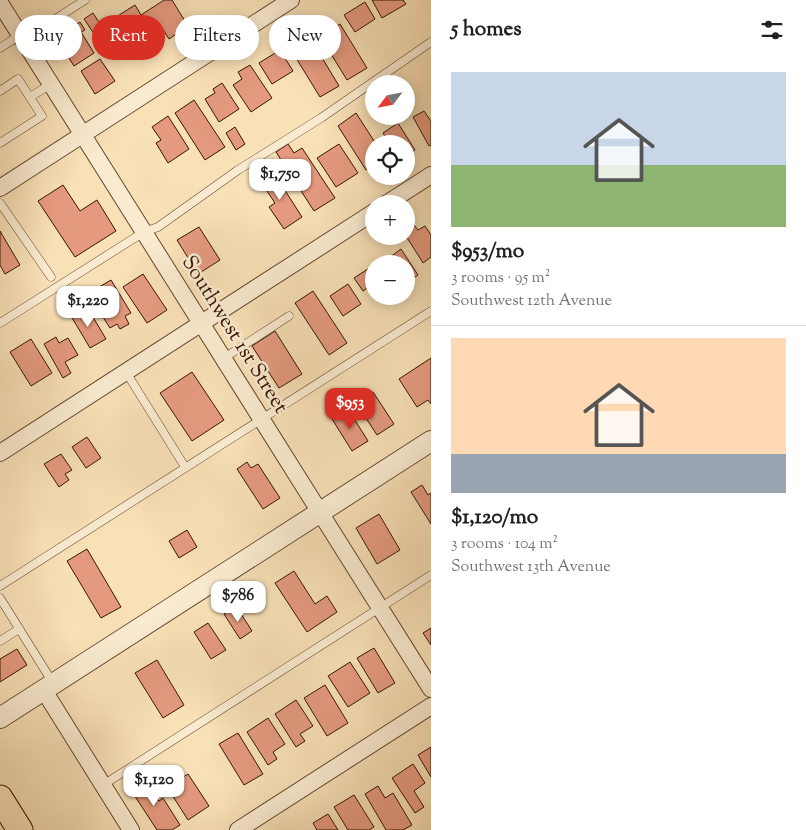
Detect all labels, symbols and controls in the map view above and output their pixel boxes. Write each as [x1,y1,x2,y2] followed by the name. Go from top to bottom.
[15,15,82,60] chip: Buy
[92,15,165,60] chip: Rent
[175,15,259,60] chip: Filters
[269,15,341,60] chip: New
[451,15,521,45] text: 5 homes
[758,16,786,44] icon: filters
[365,75,415,125] north arrow
[365,75,415,305] map controls
[574,105,664,195] icon: home
[365,135,415,185] button: locate
[239,158,321,201] pin: $1,750
[260,163,300,186] text: $1,750
[365,195,415,245] button: +
[451,237,524,267] text: $953/mo
[173,250,295,420] street label: Southwest 1st Street
[365,255,415,305] button: −
[451,267,550,290] text: 3 rooms · 95 m²
[47,286,129,328] pin: $1,220
[67,290,109,313] text: $1,220
[451,290,612,313] text: Southwest 12th Avenue
[574,370,664,460] icon: home
[320,388,380,430] pin: $953
[336,392,364,415] text: $953
[451,503,538,533] text: $1,120/mo
[451,533,558,556] text: 3 rooms · 104 m²
[451,556,611,579] text: Southwest 13th Avenue
[208,580,268,623] pin: $786
[222,585,254,608] text: $786
[113,764,195,807] pin: $1,120
[134,769,174,792] text: $1,120

